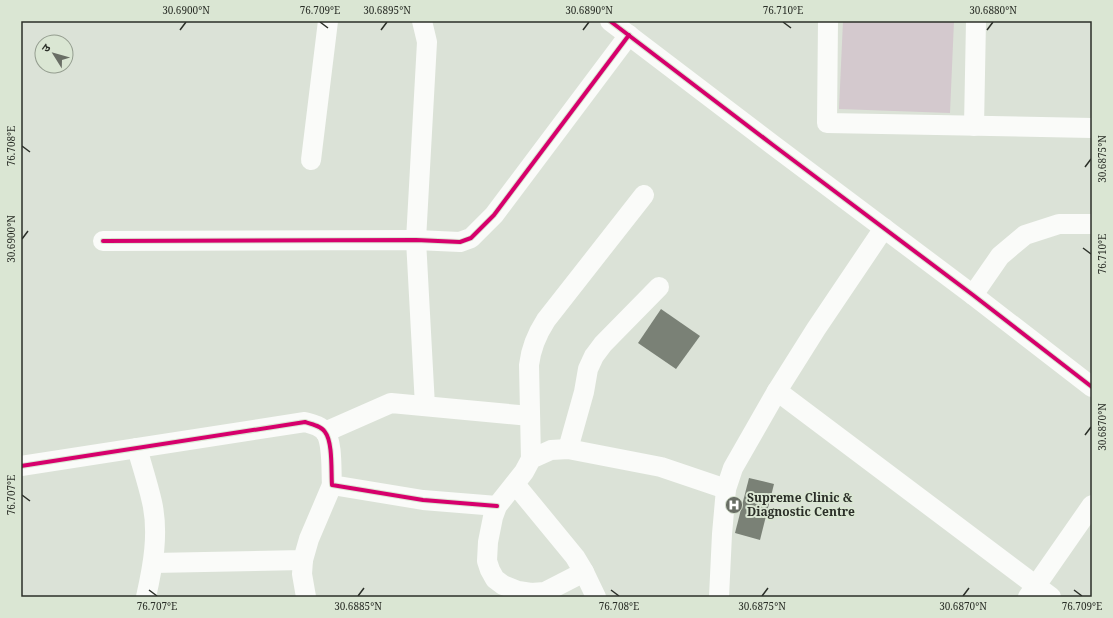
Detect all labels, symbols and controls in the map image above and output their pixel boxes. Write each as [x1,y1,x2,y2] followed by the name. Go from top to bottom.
[162,3,210,17] text: 30.6900°N
[300,3,340,17] text: 76.709°E
[363,3,411,17] text: 30.6895°N
[565,3,613,17] text: 30.6890°N
[763,3,803,17] text: 76.710°E
[969,3,1017,17] text: 30.6880°N
[34,34,74,74] north arrow
[38,40,54,55] text: उ
[4,126,18,166] text: 76.708°E
[1095,135,1109,183] text: 30.6875°N
[4,215,18,263] text: 30.6900°N
[1095,234,1109,274] text: 76.710°E
[1095,403,1109,451] text: 30.6870°N
[4,475,18,515] text: 76.707°E
[747,489,855,520] place label: Supreme Clinic & Diagnostic Centre
[724,495,744,515] hospital icon: Supreme Clinic & Diagnostic Centre
[137,599,177,613] text: 76.707°E
[334,599,382,613] text: 30.6885°N
[599,599,639,613] text: 76.708°E
[738,599,786,613] text: 30.6875°N
[939,599,987,613] text: 30.6870°N
[1062,599,1102,613] text: 76.709°E

